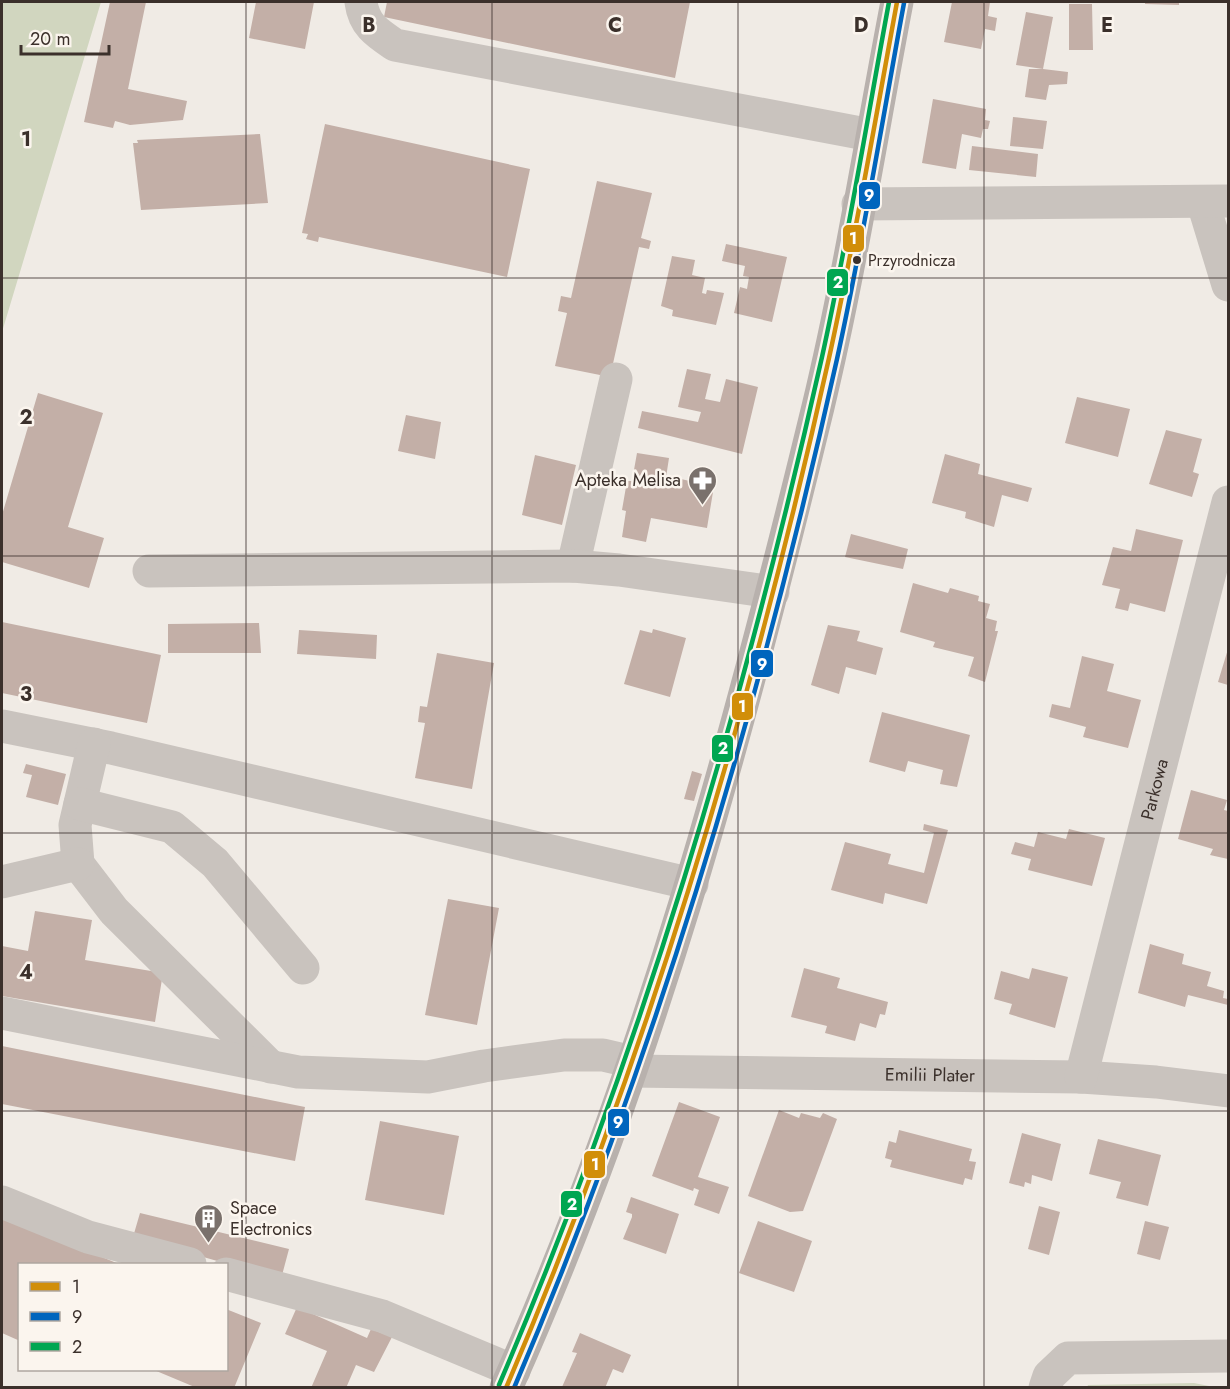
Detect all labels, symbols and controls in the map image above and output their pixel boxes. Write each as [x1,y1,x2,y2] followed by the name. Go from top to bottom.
[362,11,376,40] text: B
[608,11,622,40] text: C
[854,11,868,40] text: D
[1101,11,1113,40] text: E
[21,18,110,56] scale bar
[30,26,70,52] text: 20 m
[21,125,31,154] text: 1
[858,181,881,210] line badge: 9
[864,184,874,207] text: 9
[842,224,865,253] line badge: 1
[849,227,857,250] text: 1
[868,249,955,272] place label: Przyrodnicza
[851,254,863,266] marker: Przyrodnicza
[826,268,849,297] line badge: 2
[833,271,843,294] text: 2
[19,403,33,432] text: 2
[686,464,718,506] pharmacy icon: Apteka Melisa
[575,467,681,493] place label: Apteka Melisa
[750,649,774,678] line badge: 9
[757,653,767,676] text: 9
[20,680,32,709] text: 3
[731,692,754,721] line badge: 1
[738,695,746,718] text: 1
[711,734,734,763] line badge: 2
[718,737,728,760] text: 2
[1134,756,1175,823] street label: Parkowa
[19,958,33,987] text: 4
[885,1061,976,1089] street label: Emilii Plater
[607,1108,630,1137] line badge: 9
[613,1111,623,1134] text: 9
[583,1150,606,1179] line badge: 1
[591,1153,599,1176] text: 1
[560,1190,583,1218] line badge: 2
[567,1193,577,1216] text: 2
[230,1195,312,1242] place label: Space Electronics
[193,1202,225,1244] building icon: Space Electronics
[18,1263,228,1371] legend
[72,1274,80,1300] text: 1
[72,1304,82,1330] text: 9
[72,1334,82,1360] text: 2

